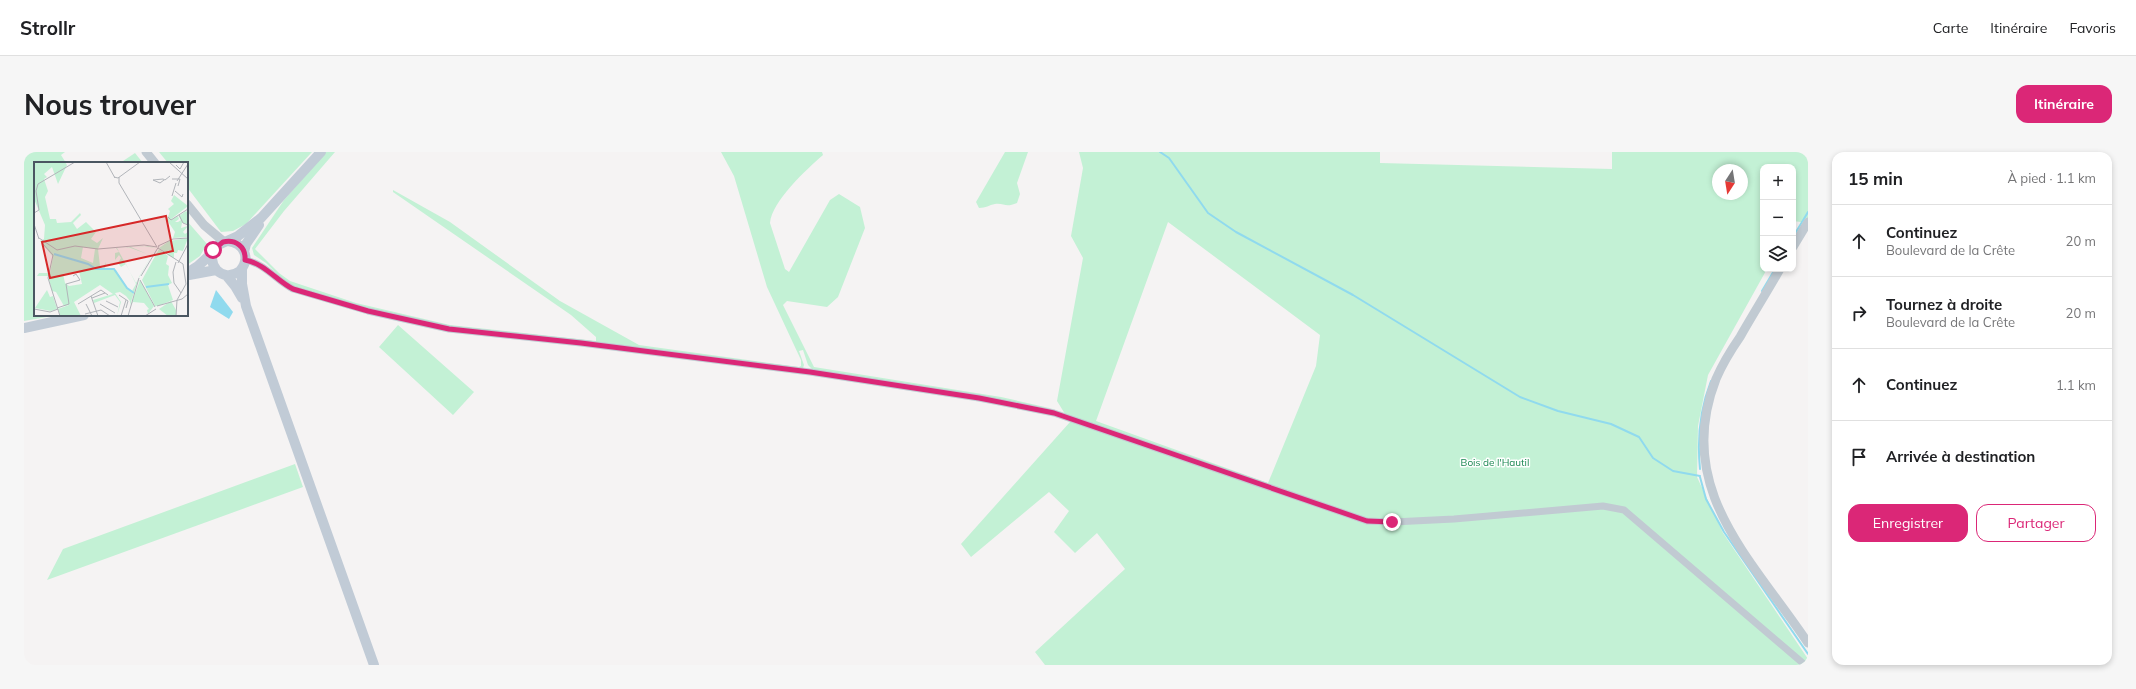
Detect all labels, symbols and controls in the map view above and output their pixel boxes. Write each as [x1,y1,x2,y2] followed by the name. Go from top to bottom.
[20,16,75,40] text: Strollr
[1933,19,1968,37] text: Carte
[1990,19,2047,37] text: Itinéraire
[2069,19,2116,37] text: Favoris
[2016,85,2112,123] button: Itinéraire
[24,87,196,122] text: Nous trouver
[34,162,188,316] inset map
[1712,164,1748,200] north arrow
[1760,164,1796,272] map controls
[1760,164,1796,200] button: +
[1848,168,1903,189] text: 15 min
[2007,170,2096,186] text: À pied · 1.1 km
[1760,200,1796,236] button: −
[1886,223,1957,242] text: Continuez
[1848,230,1870,252] icon: ahead
[2066,233,2096,249] text: 20 m
[1760,236,1796,272] button: layers
[204,241,222,259] route start
[1886,242,2015,258] text: Boulevard de la Crête
[1886,295,2002,314] text: Tournez à droite
[1848,302,1870,324] icon: right
[2066,305,2096,321] text: 20 m
[1886,314,2015,330] text: Boulevard de la Crête
[1848,374,1870,396] icon: ahead
[1886,375,1957,394] text: Continuez
[2056,377,2096,393] text: 1.1 km
[1848,446,1870,468] icon: arrive
[1886,447,2035,466] text: Arrivée à destination
[1461,456,1529,469] park label: Bois de l'Hautil
[1848,504,1968,542] button: Enregistrer
[1976,504,2096,542] button: Partager
[1383,513,1401,531] route end

